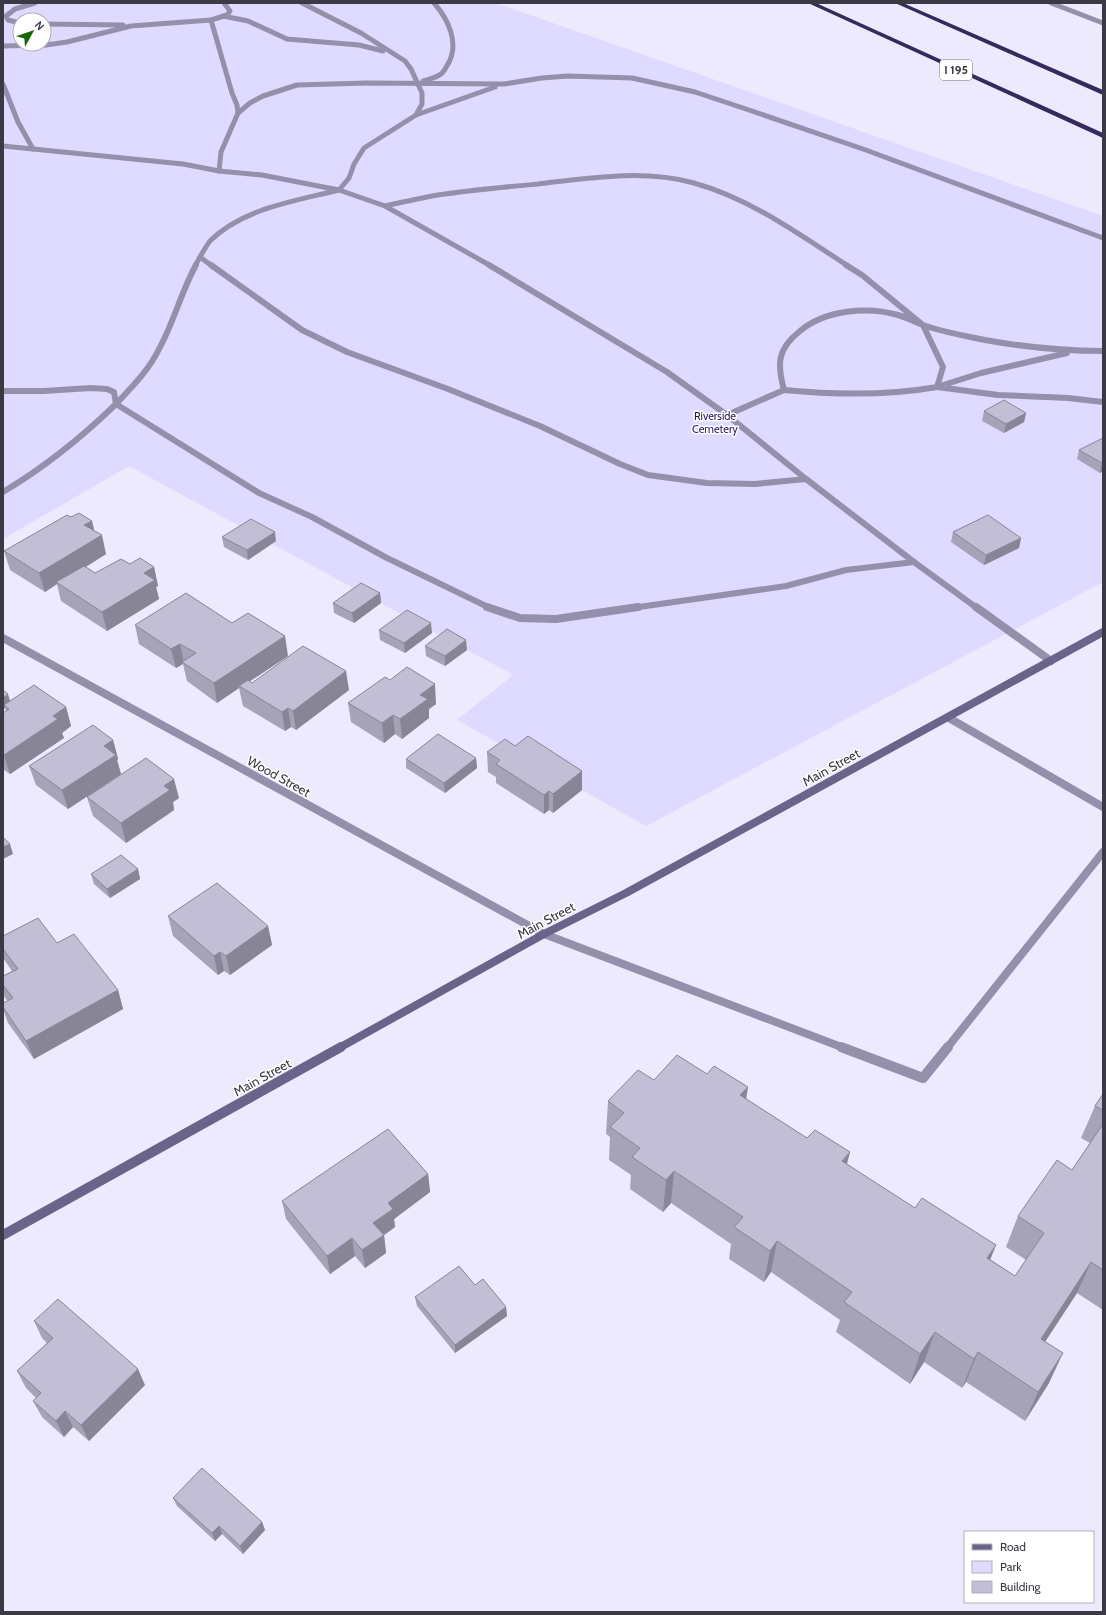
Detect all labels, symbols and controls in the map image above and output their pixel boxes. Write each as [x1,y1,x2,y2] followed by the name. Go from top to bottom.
[12,12,52,52] north arrow
[32,18,48,33] text: N
[940,60,972,80] road number: I 195
[692,409,738,436] park label: Riverside Cemetery
[800,744,863,789] street label: Main Street
[245,752,314,800] street label: Wood Street
[514,898,578,942] street label: Main Street
[231,1054,294,1099] street label: Main Street
[964,1531,1094,1603] legend
[1000,1539,1026,1554] text: Road
[1000,1559,1022,1574] text: Park
[1000,1579,1042,1594] text: Building

